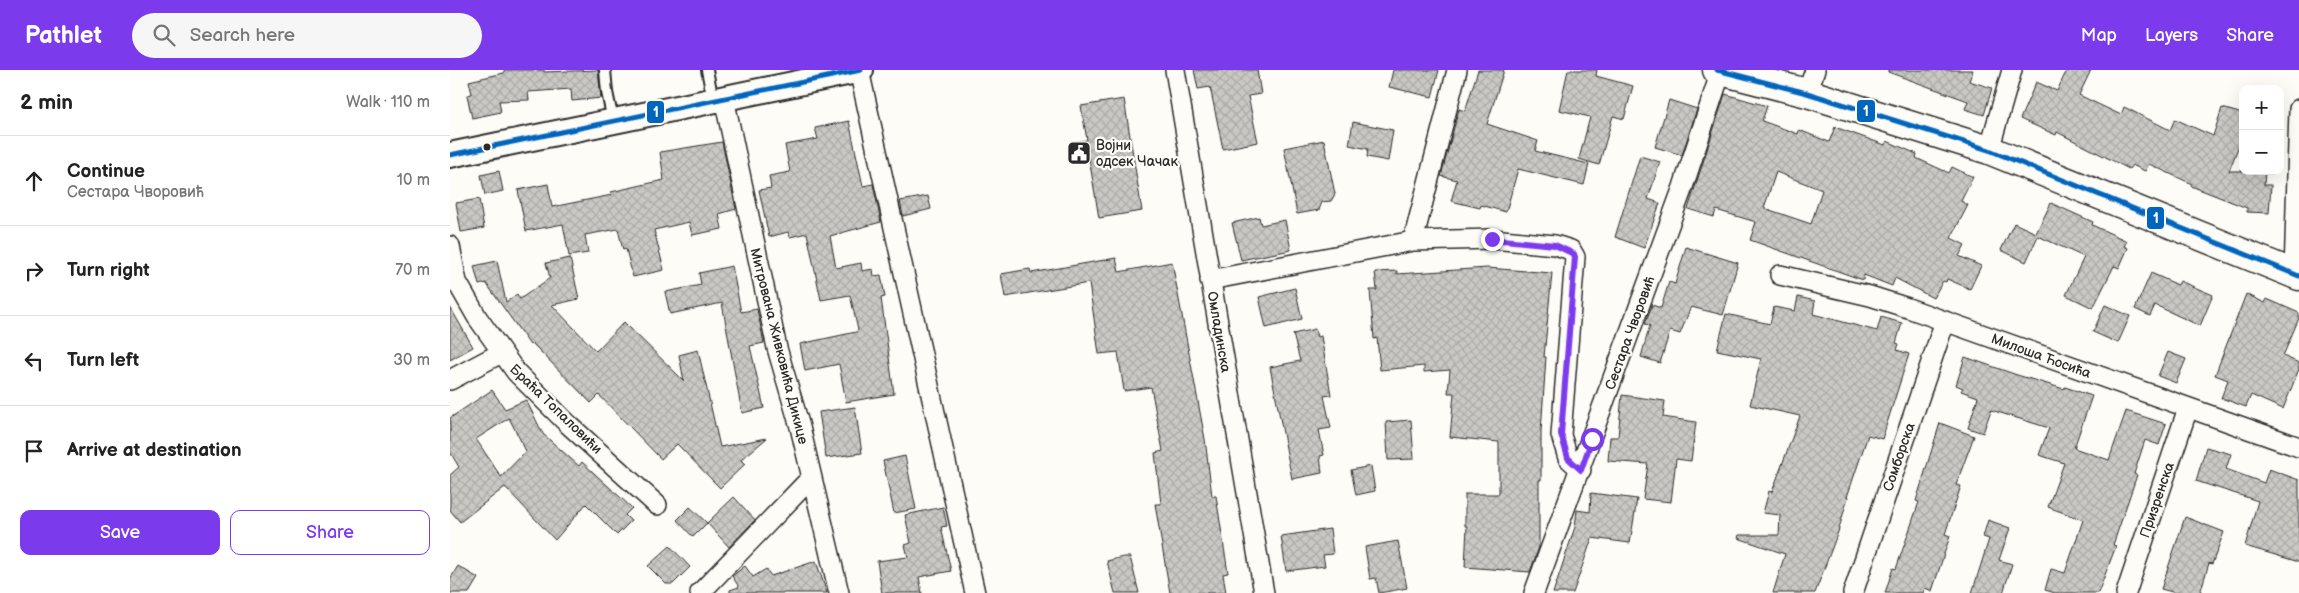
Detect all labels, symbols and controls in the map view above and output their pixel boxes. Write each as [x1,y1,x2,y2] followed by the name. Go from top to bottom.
[132,13,482,58] search box
[25,21,102,50] text: Pathlet
[150,21,178,49] icon: search
[190,24,295,47] text: Search here
[2081,25,2117,46] text: Map
[2145,25,2198,46] text: Layers
[2226,25,2274,46] text: Share
[2239,85,2284,175] map controls
[2239,85,2284,130] button: +
[20,90,73,115] text: 2 min
[346,93,430,112] text: Walk · 110 m
[1856,99,1876,123] line badge: 1
[646,100,665,124] line badge: 1
[1863,103,1869,120] text: 1
[653,104,659,121] text: 1
[2239,130,2284,175] button: −
[1096,137,1178,170] place label: Војни одсек Чачак
[1066,140,1092,166] public building icon: Војни одсек Чачак
[482,142,492,152] unlabelled marker
[67,160,145,183] text: Continue
[20,167,48,195] icon: ahead
[397,171,430,190] text: 10 m
[67,183,204,202] text: Сестара Чворовић
[2146,206,2165,230] line badge: 1
[2153,210,2159,227] text: 1
[1481,228,1504,251] route end
[746,246,812,446] street label: Митрована Живковића Дикице
[20,257,48,285] icon: right
[67,259,150,282] text: Turn right
[395,261,430,280] text: 70 m
[1602,274,1658,392] street label: Сестара Чворовић
[1203,290,1235,375] street label: Омладинска
[1989,330,2094,382] street label: Милоша Ћосића
[20,347,48,375] icon: left
[67,349,139,372] text: Turn left
[393,351,430,370] text: 30 m
[506,361,606,457] street label: Браћа Топаловићи
[1879,420,1919,493] street label: Сомборска
[1581,428,1604,451] route start
[20,437,48,465] icon: arrive
[67,439,242,462] text: Arrive at destination
[2136,459,2178,540] street label: Призренска
[20,510,220,555] button: Save
[230,510,430,555] button: Share

